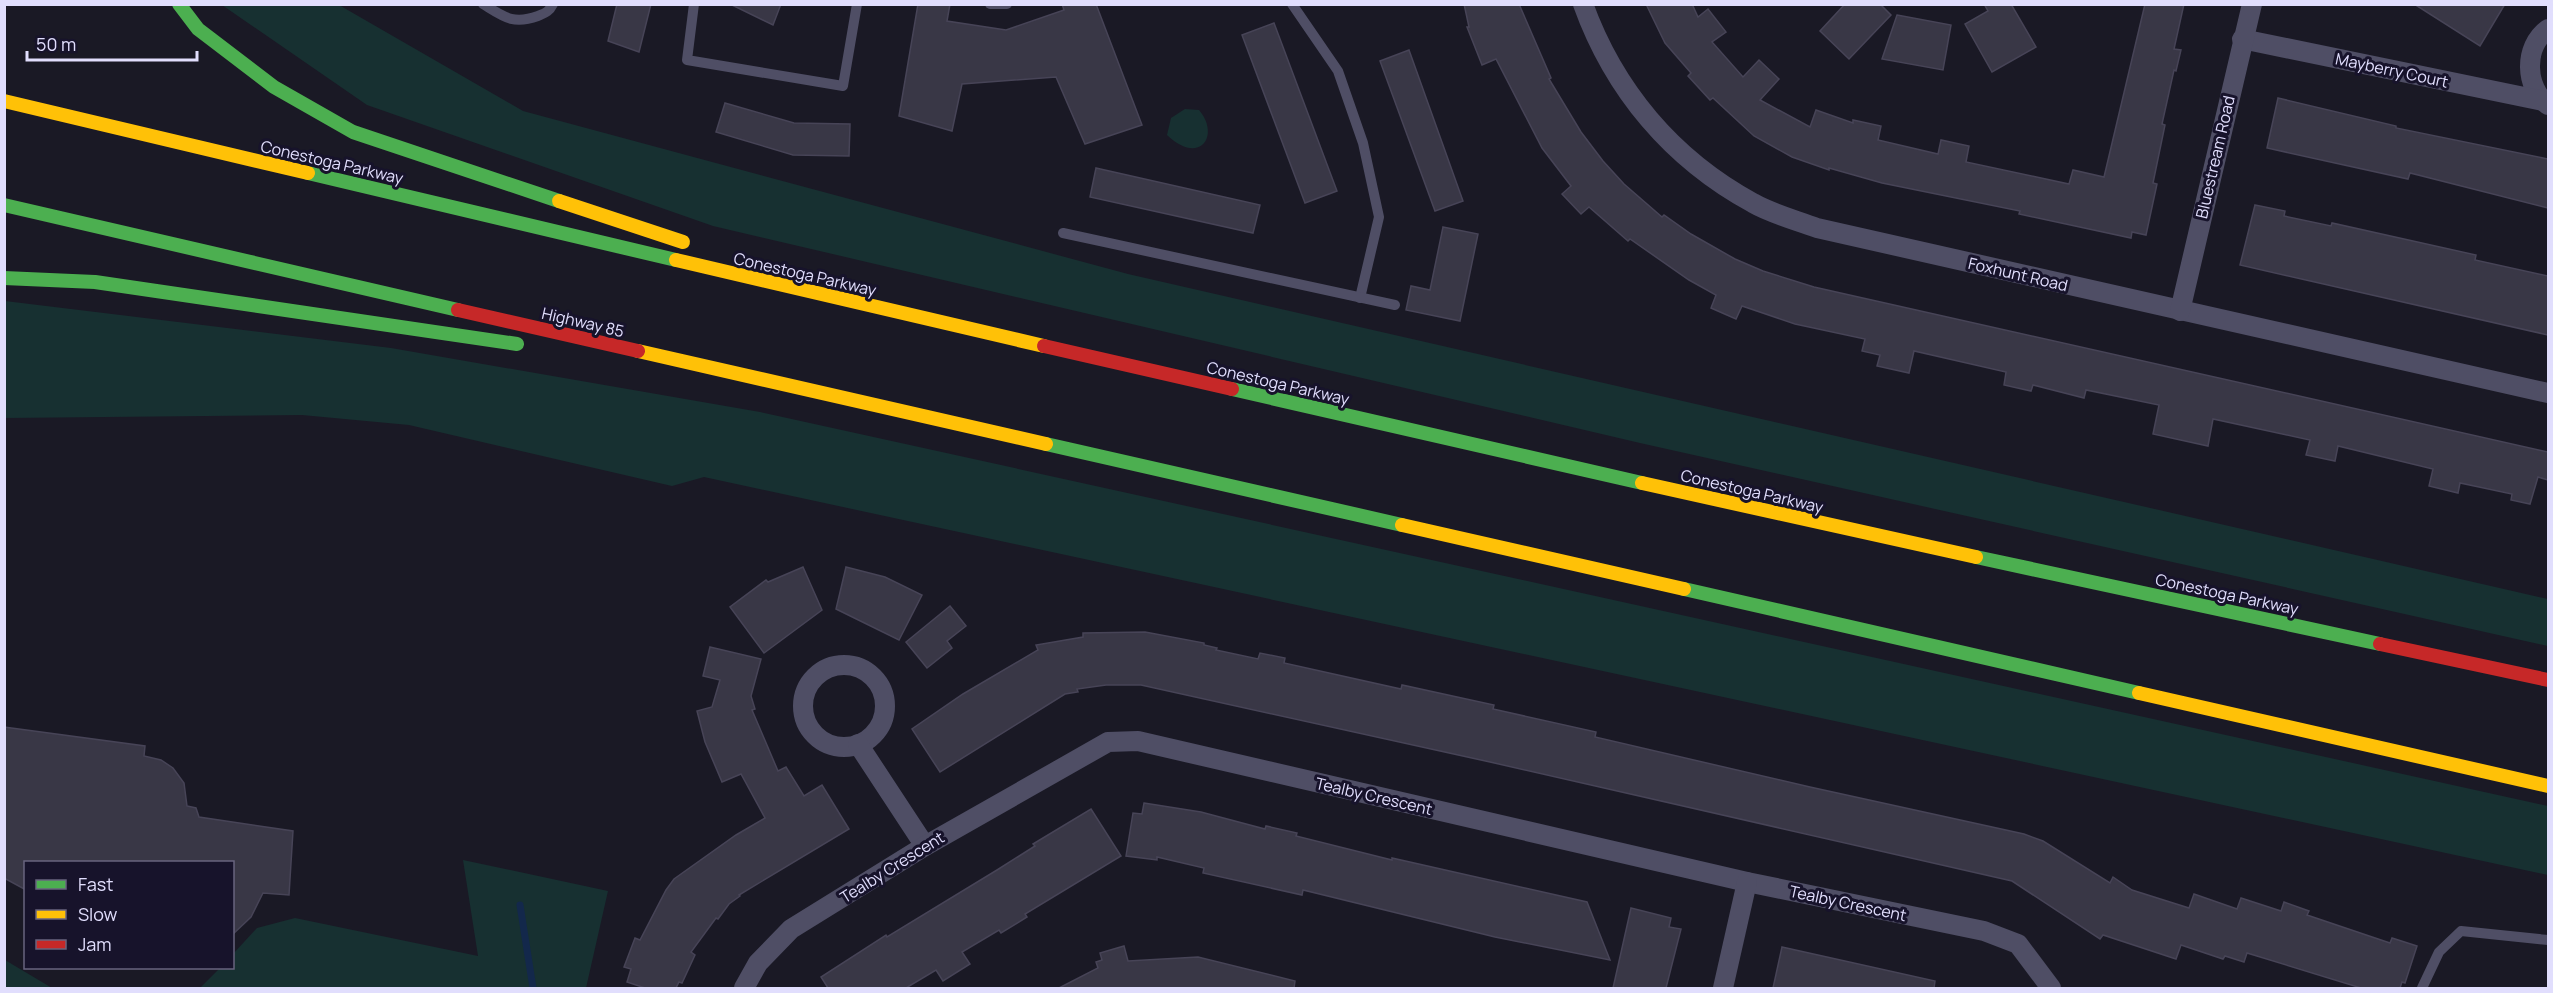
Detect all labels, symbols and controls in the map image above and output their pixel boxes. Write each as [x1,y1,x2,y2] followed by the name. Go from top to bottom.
[27,24,196,62] scale bar
[36,32,76,56] text: 50 m
[2334,47,2450,93] street label: Mayberry Court
[2190,93,2240,221] street label: Bluestream Road
[259,135,406,189] street label: Conestoga Parkway
[732,247,879,301] street label: Conestoga Parkway
[1966,252,2070,296] street label: Foxhunt Road
[540,302,626,342] street label: Highway 85
[1205,356,1352,410] street label: Conestoga Parkway
[1679,464,1826,518] street label: Conestoga Parkway
[2153,568,2301,620] street label: Conestoga Parkway
[1313,772,1435,820] street label: Tealby Crescent
[836,826,948,908] street label: Tealby Crescent
[24,861,234,969] legend
[78,872,113,896] text: Fast
[1787,880,1909,926] street label: Tealby Crescent
[78,902,118,926] text: Slow
[78,932,112,956] text: Jam

